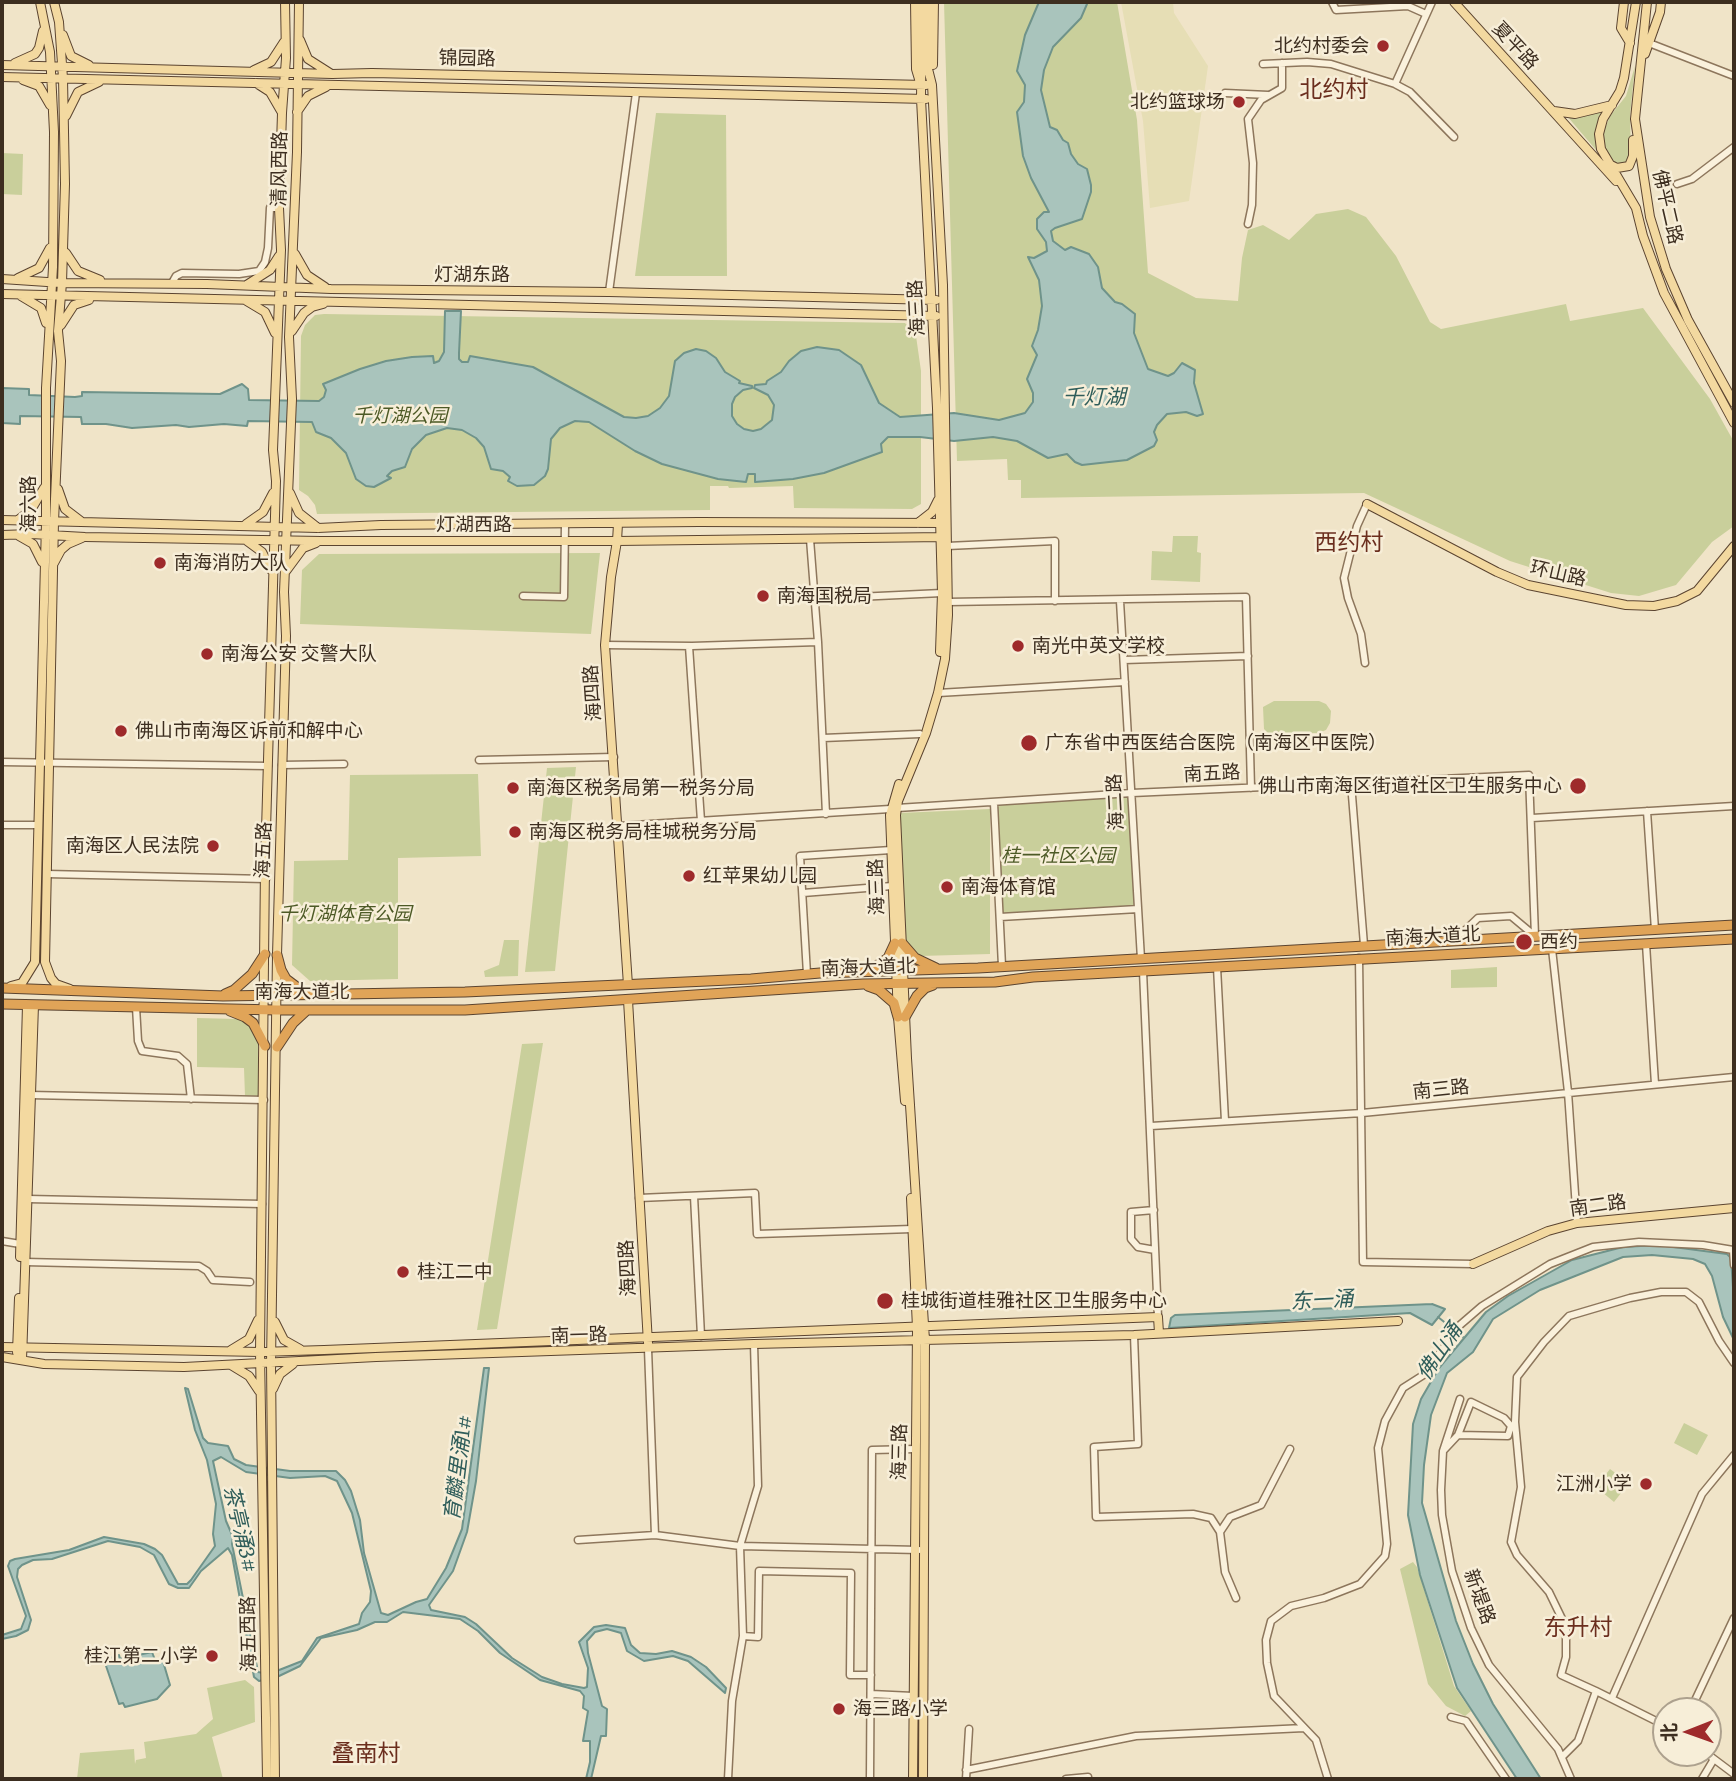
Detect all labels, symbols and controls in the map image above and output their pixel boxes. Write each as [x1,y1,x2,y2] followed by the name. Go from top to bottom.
[1487,17,1543,75] street label: 夏平路
[1274,35,1369,57] place label: 北约村委会
[1375,38,1391,54] marker: 北约村委会
[438,47,496,71] street label: 锦园路
[1300,76,1368,104] district label: 北约村
[1130,91,1225,113] place label: 北约篮球场
[1231,94,1247,110] marker: 北约篮球场
[268,131,292,207] street label: 清风西路
[1647,167,1687,247] street label: 佛平二路
[434,264,510,286] street label: 灯湖东路
[904,279,930,337] street label: 海三路
[1063,385,1125,411] water label: 千灯湖
[353,405,447,427] park label: 千灯湖公园
[18,476,40,532] street label: 海六路
[436,514,512,536] street label: 灯湖西路
[1315,529,1383,557] district label: 西约村
[174,552,288,574] place label: 南海消防大队
[152,555,168,571] marker: 南海消防大队
[1528,556,1588,592] street label: 环山路
[777,585,872,607] place label: 南海国税局
[755,588,771,604] marker: 南海国税局
[1032,635,1165,657] place label: 南光中英文学校
[1010,638,1026,654] marker: 南光中英文学校
[221,643,377,665] place label: 南海公安 交警大队
[199,646,215,662] marker: 南海公安 交警大队
[580,664,606,722] street label: 海四路
[135,720,363,742] place label: 佛山市南海区诉前和解中心
[113,723,129,739] marker: 佛山市南海区诉前和解中心
[1045,732,1387,754] place label: 广东省中西医结合医院（南海区中医院）
[1019,733,1039,753] marker: 广东省中西医结合医院（南海区中医院）
[1183,761,1241,787] street label: 南五路
[1103,773,1129,831] street label: 海二路
[1258,775,1562,797] place label: 佛山市南海区街道社区卫生服务中心
[1568,776,1588,796] marker: 佛山市南海区街道社区卫生服务中心
[527,777,755,799] place label: 南海区税务局第一税务分局
[505,780,521,796] marker: 南海区税务局第一税务分局
[252,821,276,879] street label: 海五路
[529,821,757,843] place label: 南海区税务局桂城税务分局
[507,824,523,840] marker: 南海区税务局桂城税务分局
[66,835,199,857] place label: 南海区人民法院
[205,838,221,854] marker: 南海区人民法院
[1001,845,1115,867] park label: 桂一社区公园
[865,858,889,916] street label: 海三路
[703,865,817,887] place label: 红苹果幼儿园
[681,868,697,884] marker: 红苹果幼儿园
[961,876,1056,898] place label: 南海体育馆
[939,879,955,895] marker: 南海体育馆
[279,903,411,925] park label: 千灯湖体育公园
[1385,923,1481,951] street label: 南海大道北
[1540,931,1578,953] place label: 西约
[1514,932,1534,952] marker: 西约
[820,955,916,981] street label: 南海大道北
[255,981,349,1003] street label: 南海大道北
[1411,1076,1471,1104] street label: 南三路
[1568,1191,1628,1221] street label: 南二路
[615,1239,641,1297] street label: 海四路
[417,1261,493,1283] place label: 桂江二中
[395,1264,411,1280] marker: 桂江二中
[1290,1287,1354,1315] water label: 东一涌
[901,1290,1167,1312] place label: 桂城街道桂雅社区卫生服务中心
[875,1291,895,1311] marker: 桂城街道桂雅社区卫生服务中心
[1412,1319,1468,1385] water label: 佛山涌
[550,1324,608,1348] street label: 南一路
[440,1414,478,1522] water label: 育麟里涌1#
[888,1423,912,1481] street label: 海三路
[1556,1473,1632,1495] place label: 江洲小学
[1638,1476,1654,1492] marker: 江洲小学
[218,1483,262,1575] water label: 茶亭涌3#
[1459,1566,1499,1628] street label: 新堤路
[237,1596,261,1672] street label: 海五西路
[1544,1614,1612,1642] district label: 东升村
[84,1645,198,1667] place label: 桂江第二小学
[204,1648,220,1664] marker: 桂江第二小学
[1652,1697,1722,1767] north arrow
[853,1698,948,1720] place label: 海三路小学
[831,1701,847,1717] marker: 海三路小学
[1654,1723,1682,1742] text: 北
[332,1740,400,1768] district label: 叠南村

